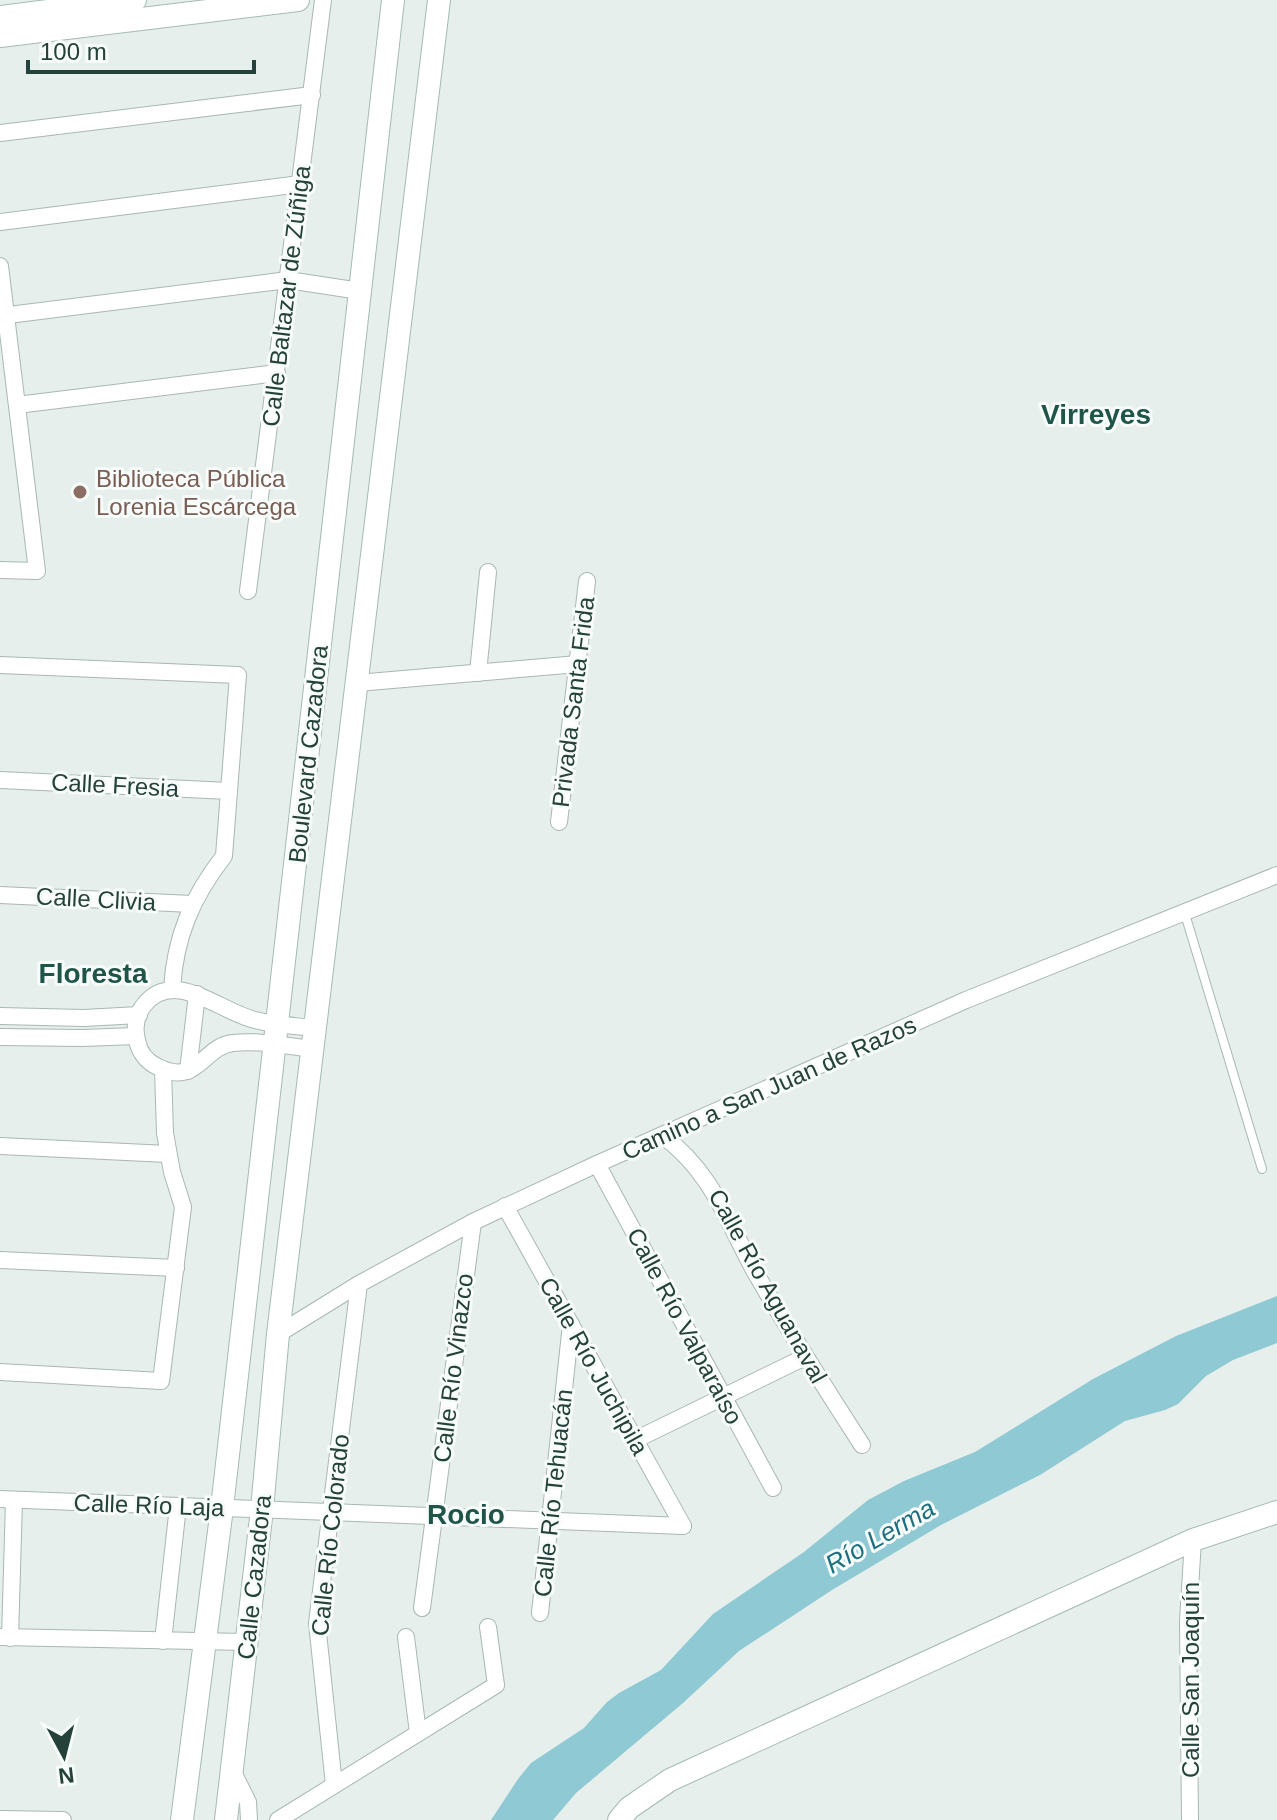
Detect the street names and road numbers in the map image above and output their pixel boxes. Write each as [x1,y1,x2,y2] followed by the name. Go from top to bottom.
[257,163,315,428] street label: Calle Baltazar de Zúñiga
[547,594,599,809] street label: Privada Santa Frida
[283,643,333,864] street label: Boulevard Cazadora
[50,768,180,802] street label: Calle Fresia
[35,882,157,916] street label: Calle Clivia
[618,1011,920,1165] street label: Camino a San Juan de Razos
[703,1184,833,1388] street label: Calle Río Aguanaval
[622,1223,748,1429] street label: Calle Río Valparaíso
[428,1272,478,1464] street label: Calle Río Vinazco
[534,1273,654,1460] street label: Calle Río Juchipila
[529,1388,577,1598] street label: Calle Río Tehuacán
[306,1433,354,1637] street label: Calle Río Colorado
[73,1489,225,1521] street label: Calle Río Laja
[232,1493,276,1661] street label: Calle Cazadora
[1177,1582,1204,1778] street label: Calle San Joaquín

